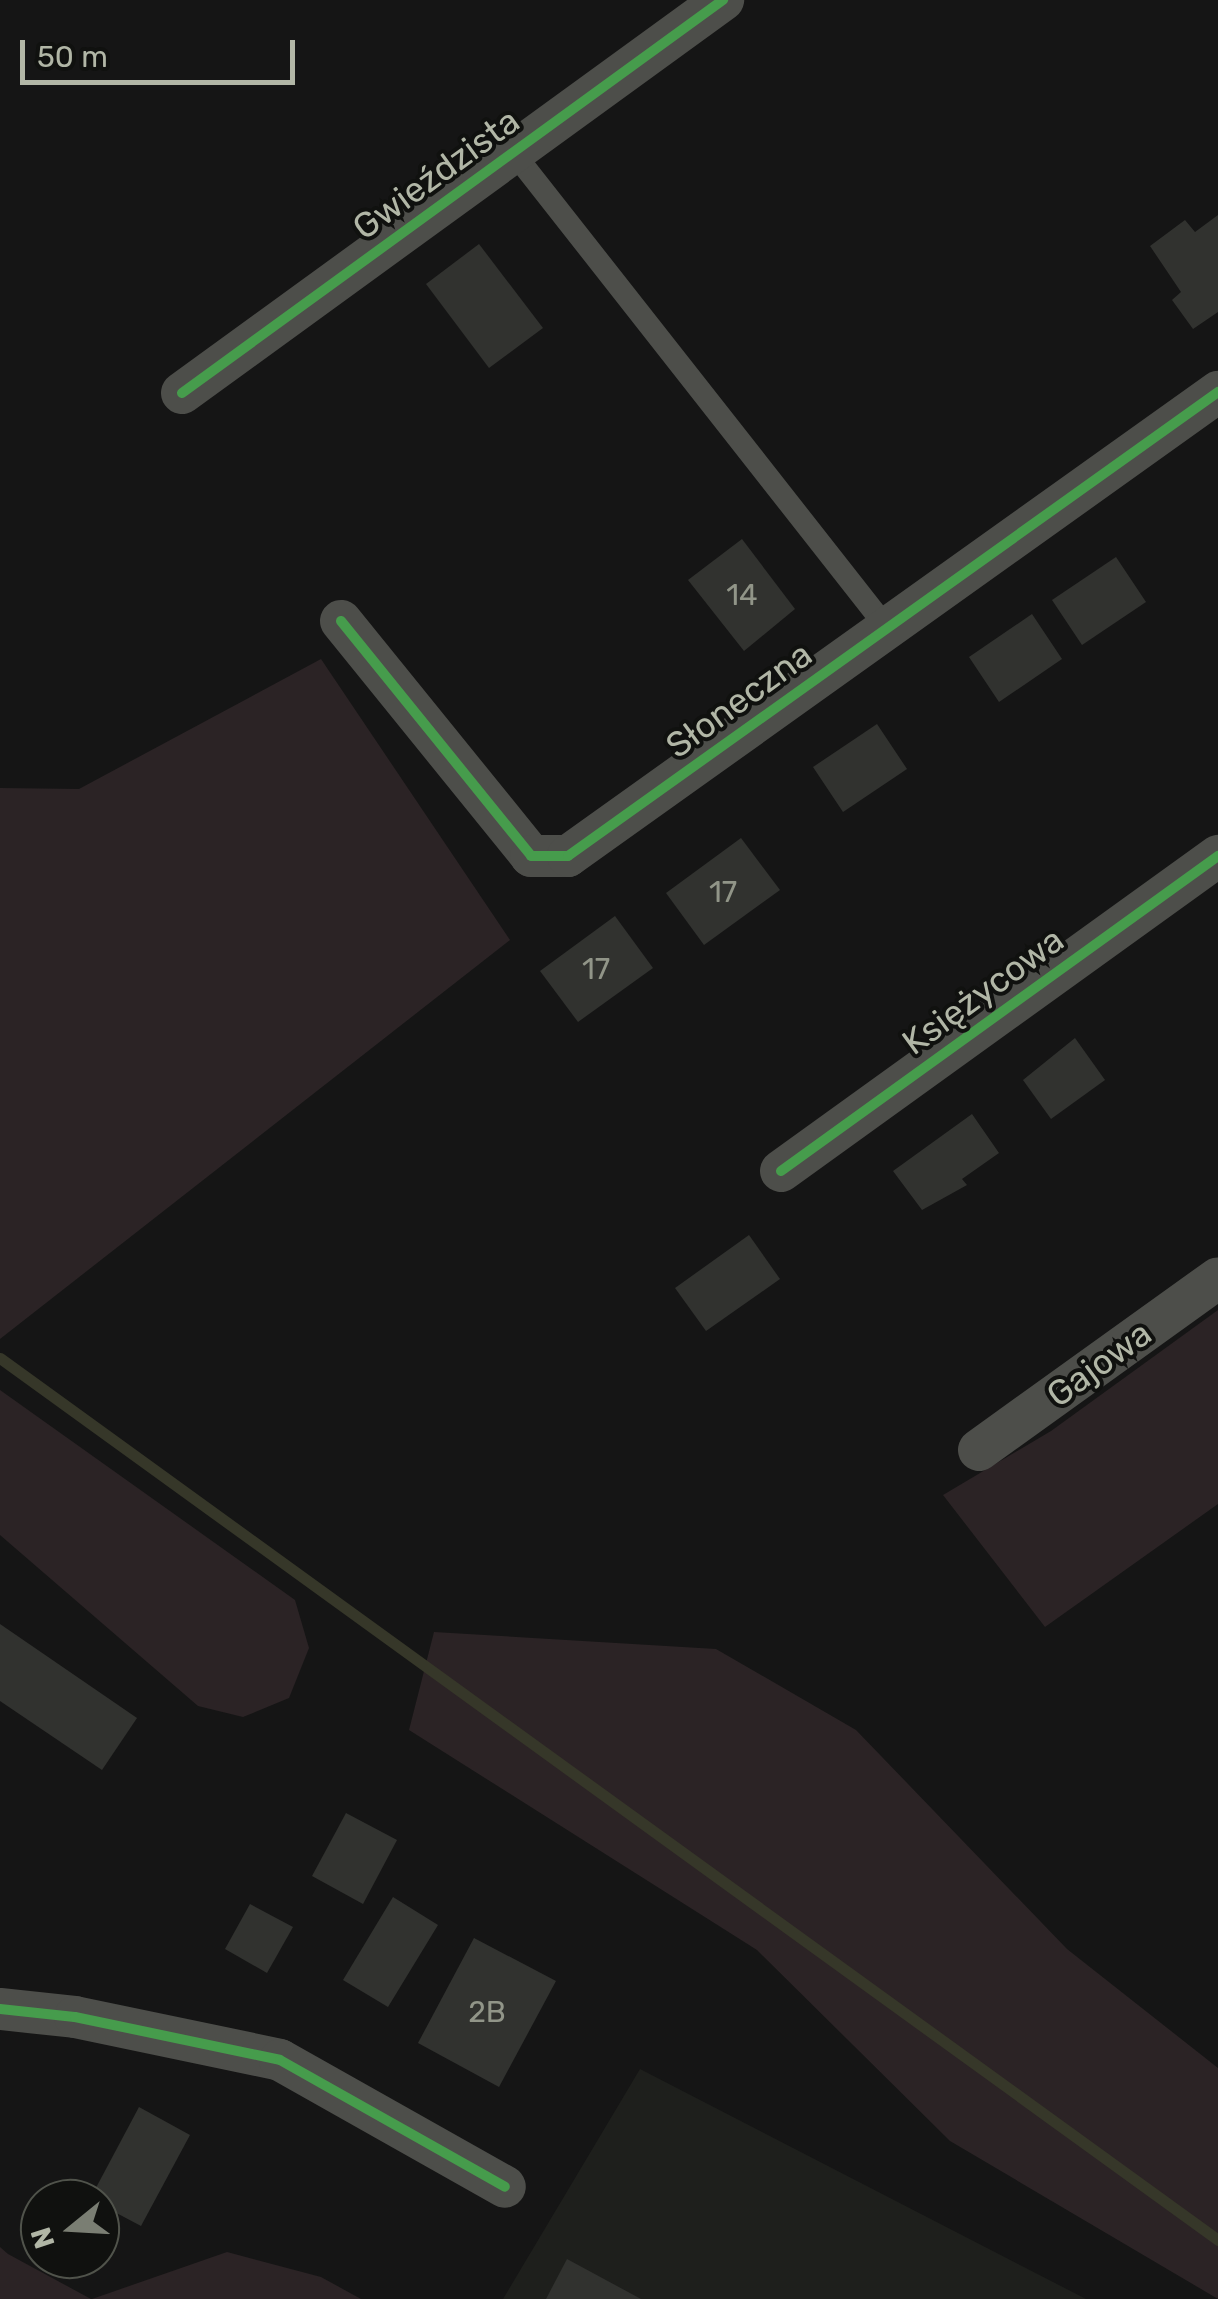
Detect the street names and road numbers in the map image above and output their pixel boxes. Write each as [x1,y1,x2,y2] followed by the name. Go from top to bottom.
[345,100,527,248] street label: Gwieździsta
[658,633,820,767] street label: Słoneczna
[894,918,1072,1064] street label: Księżycowa
[1039,1312,1159,1416] street label: Gajowa

